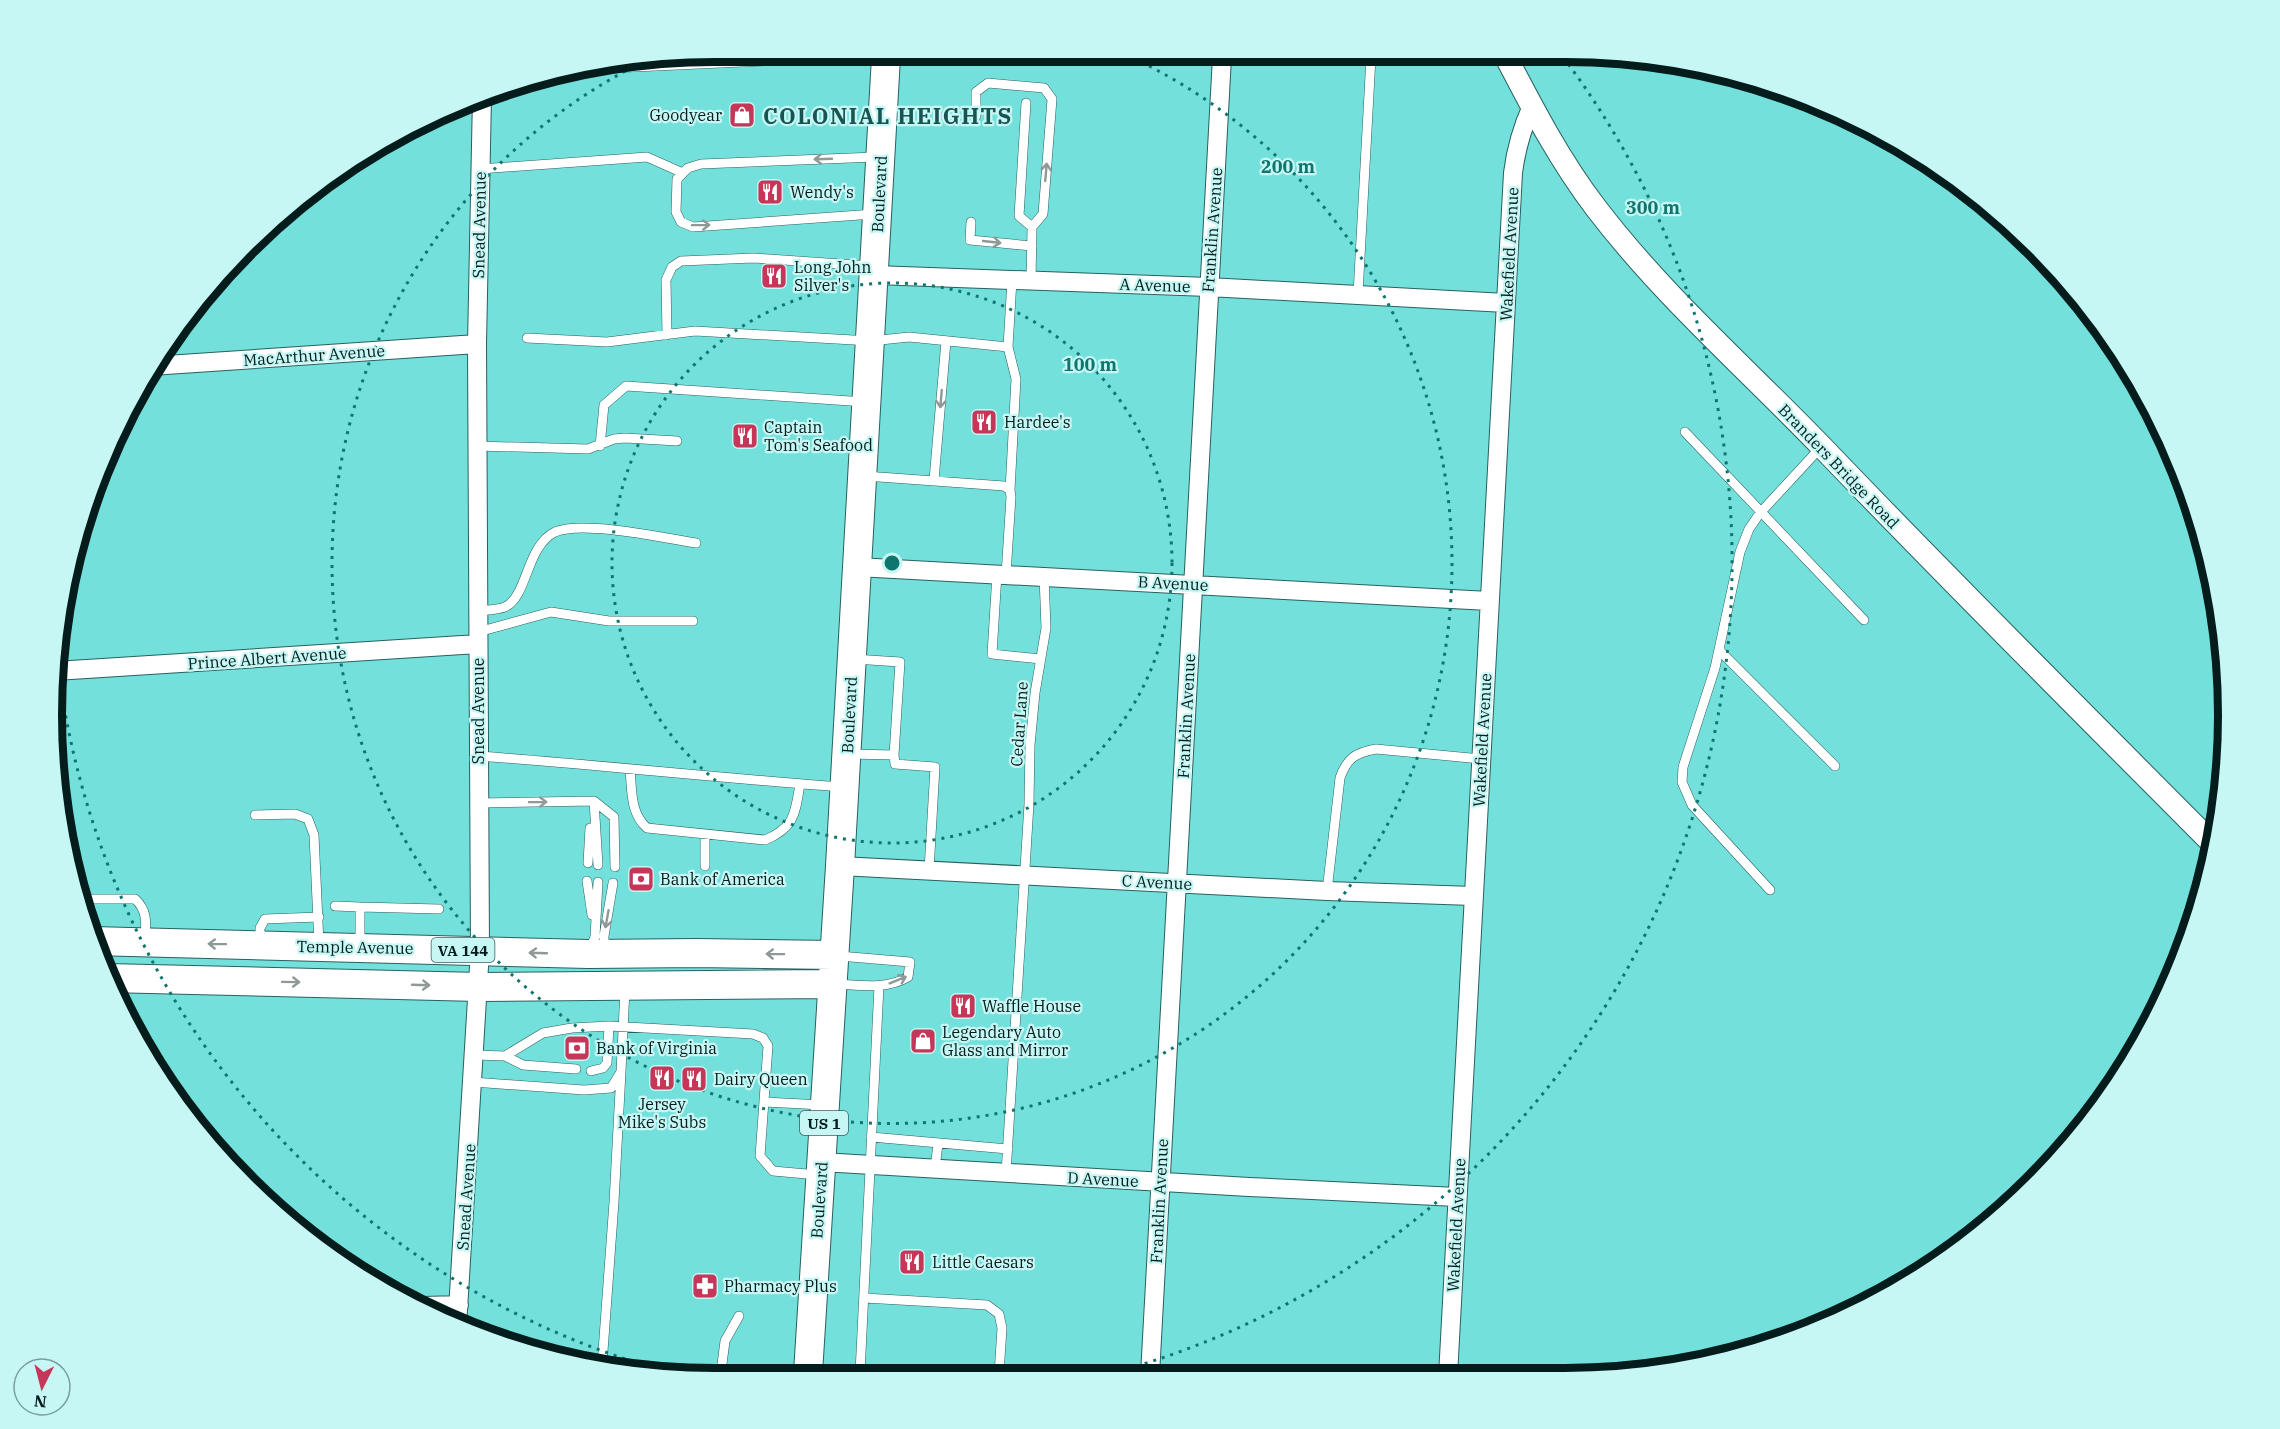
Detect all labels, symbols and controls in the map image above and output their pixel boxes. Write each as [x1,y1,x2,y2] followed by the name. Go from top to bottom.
[727,100,757,130] shop icon: Goodyear
[763,101,1013,130] district label: COLONIAL HEIGHTS
[649,105,722,125] place label: Goodyear
[813,154,833,165] one-way arrow
[867,155,891,233] street label: Boulevard
[1261,155,1316,178] text: 200 m
[1041,163,1052,183] one-way arrow
[1198,167,1226,293] street label: Franklin Avenue
[468,171,490,279] street label: Snead Avenue
[755,177,785,207] restaurant icon: Wendy's
[790,182,854,202] place label: Wendy's
[1496,186,1522,322] street label: Wakefield Avenue
[1626,196,1681,219] text: 300 m
[691,220,711,231] one-way arrow
[981,237,1001,248] one-way arrow
[794,257,872,295] place label: Long John Silver's
[759,261,789,291] restaurant icon: Long John Silver's
[1119,274,1191,296] street label: A Avenue
[243,340,385,370] street label: MacArthur Avenue
[1063,353,1118,376] text: 100 m
[935,388,946,408] one-way arrow
[1774,400,1904,533] street label: Branders Bridge Road
[969,407,999,437] restaurant icon: Hardee's
[1004,412,1071,432] place label: Hardee's
[764,417,873,455] place label: Captain Tom's Seafood
[730,421,760,451] restaurant icon: Captain Tom's Seafood
[882,553,902,573] centre of rings
[1137,571,1209,595] street label: B Avenue
[187,642,347,674] street label: Prince Albert Avenue
[1173,653,1199,779] street label: Franklin Avenue
[468,658,488,764] street label: Snead Avenue
[1469,672,1495,808] street label: Wakefield Avenue
[837,676,861,754] street label: Boulevard
[1006,681,1032,767] street label: Cedar Lane
[527,797,547,808] one-way arrow
[626,864,656,894] bank icon: Bank of America
[660,869,785,889] place label: Bank of America
[1121,870,1193,894] street label: C Avenue
[601,908,612,928] one-way arrow
[296,936,414,958] street label: Temple Avenue
[207,938,227,950] one-way arrow
[432,938,494,962] road number: VA 144
[528,947,548,958] one-way arrow
[765,948,785,960] one-way arrow
[889,974,907,985] one-way arrow
[281,976,301,988] one-way arrow
[411,979,431,990] one-way arrow
[948,991,978,1021] restaurant icon: Waffle House
[982,996,1081,1016] place label: Waffle House
[942,1022,1068,1060] place label: Legendary Auto Glass and Mirror
[908,1026,938,1056] shop icon: Legendary Auto Glass and Mirror
[562,1033,592,1063] bank icon: Bank of Virginia
[596,1038,717,1058] place label: Bank of Virginia
[647,1063,677,1093] restaurant icon: Jersey Mike's Subs
[679,1064,709,1094] restaurant icon: Dairy Queen
[714,1069,808,1089] place label: Dairy Queen
[618,1094,706,1132] place label: Jersey Mike's Subs
[800,1111,848,1135] road number: US 1
[1146,1138,1172,1264] street label: Franklin Avenue
[452,1143,480,1251] street label: Snead Avenue
[1443,1157,1469,1293] street label: Wakefield Avenue
[806,1161,832,1239] street label: Boulevard
[1067,1167,1139,1191] street label: D Avenue
[897,1247,927,1277] restaurant icon: Little Caesars
[932,1252,1034,1272] place label: Little Caesars
[690,1271,720,1301] pharmacy icon: Pharmacy Plus
[724,1276,837,1296] place label: Pharmacy Plus
[12,1357,72,1417] north arrow
[33,1391,48,1413] text: N

